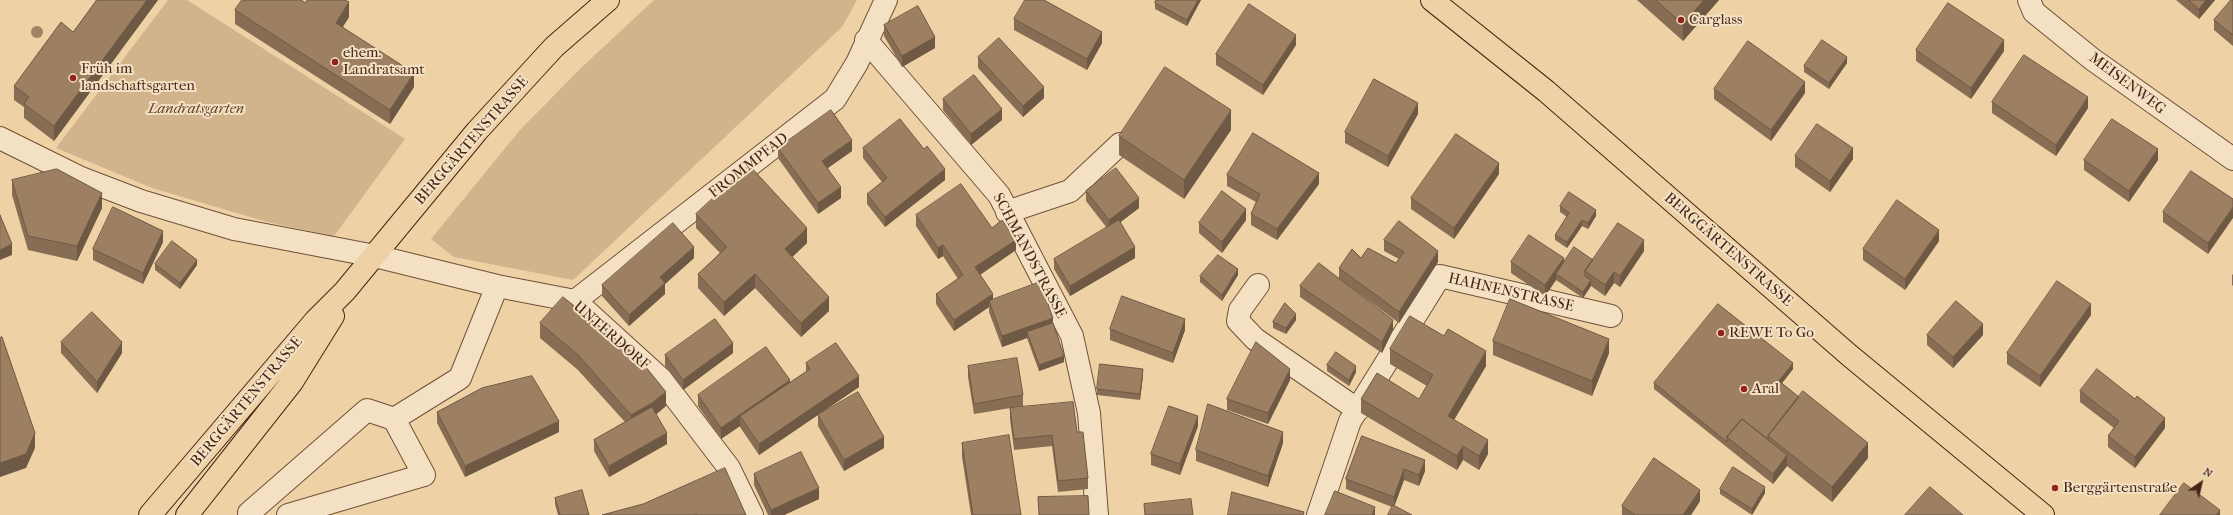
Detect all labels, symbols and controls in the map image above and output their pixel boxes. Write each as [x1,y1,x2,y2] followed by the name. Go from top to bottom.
[1689,11,1743,29] place label: Carglass
[1676,15,1686,25] marker: Carglass
[343,44,425,79] place label: ehem. Landratsamt
[2085,49,2169,119] street label: MEISENWEG
[330,57,340,67] marker: ehem. Landratsamt
[81,60,195,95] place label: Früh im landschaftsgarten
[68,73,78,83] marker: Früh im landschaftsgarten
[411,73,533,209] street label: BERGGÄRTENSTRASSE
[148,100,244,118] park label: Landratsgarten
[706,129,792,203] street label: FROMMPFAD
[1660,189,1796,311] street label: BERGGÄRTENSTRASSE
[988,190,1070,322] street label: SCHMANDSTRASSE
[1446,270,1576,316] street label: HAHNENSTRASSE
[569,298,653,374] street label: UNTERDORF
[1729,324,1814,342] place label: REWE To Go
[1716,328,1726,338] marker: REWE To Go
[187,333,307,471] street label: BERGGÄRTENSTRASSE
[1752,380,1779,398] place label: Aral
[1739,384,1749,394] marker: Aral
[2181,463,2221,503] north arrow
[2201,465,2215,480] text: N
[2063,479,2177,497] place label: Berggärtenstraße
[2050,483,2060,493] marker: Berggärtenstraße

